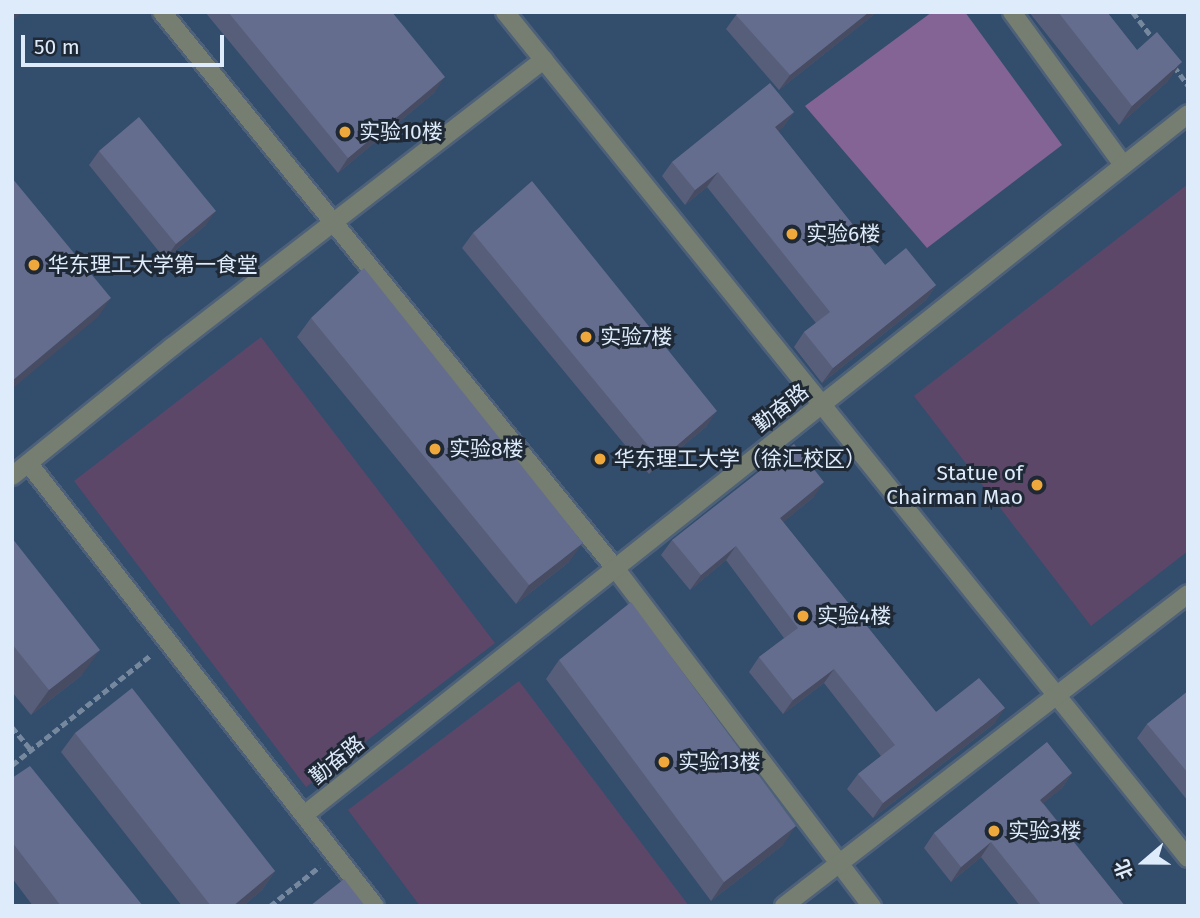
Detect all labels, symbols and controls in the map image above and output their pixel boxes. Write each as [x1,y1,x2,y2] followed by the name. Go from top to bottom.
[24,21,228,65] scale bar
[34,34,80,60] text: 50 m
[359,119,443,145] place label: 实验10楼
[337,124,353,140] marker: 实验10楼
[806,221,880,247] place label: 实验6楼
[784,226,800,242] marker: 实验6楼
[48,252,258,278] place label: 华东理工大学第一食堂
[26,257,42,273] marker: 华东理工大学第一食堂
[600,324,672,350] place label: 实验7楼
[578,329,594,345] marker: 实验7楼
[748,379,814,437] street label: 勤奋路
[449,436,524,462] place label: 实验8楼
[427,441,443,457] marker: 实验8楼
[614,446,866,472] place label: 华东理工大学（徐汇校区）
[592,451,608,467] marker: 华东理工大学（徐汇校区）
[886,460,1023,510] place label: Statue of Chairman Mao
[1029,477,1045,493] marker: Statue of Chairman Mao
[817,603,891,629] place label: 实验4楼
[795,608,811,624] marker: 实验4楼
[305,730,369,790] street label: 勤奋路
[678,749,761,775] place label: 实验13楼
[656,754,672,770] marker: 实验13楼
[1008,818,1081,844] place label: 实验3楼
[986,823,1002,839] marker: 实验3楼
[1109,827,1179,897] north arrow
[1110,856,1138,882] text: 北

